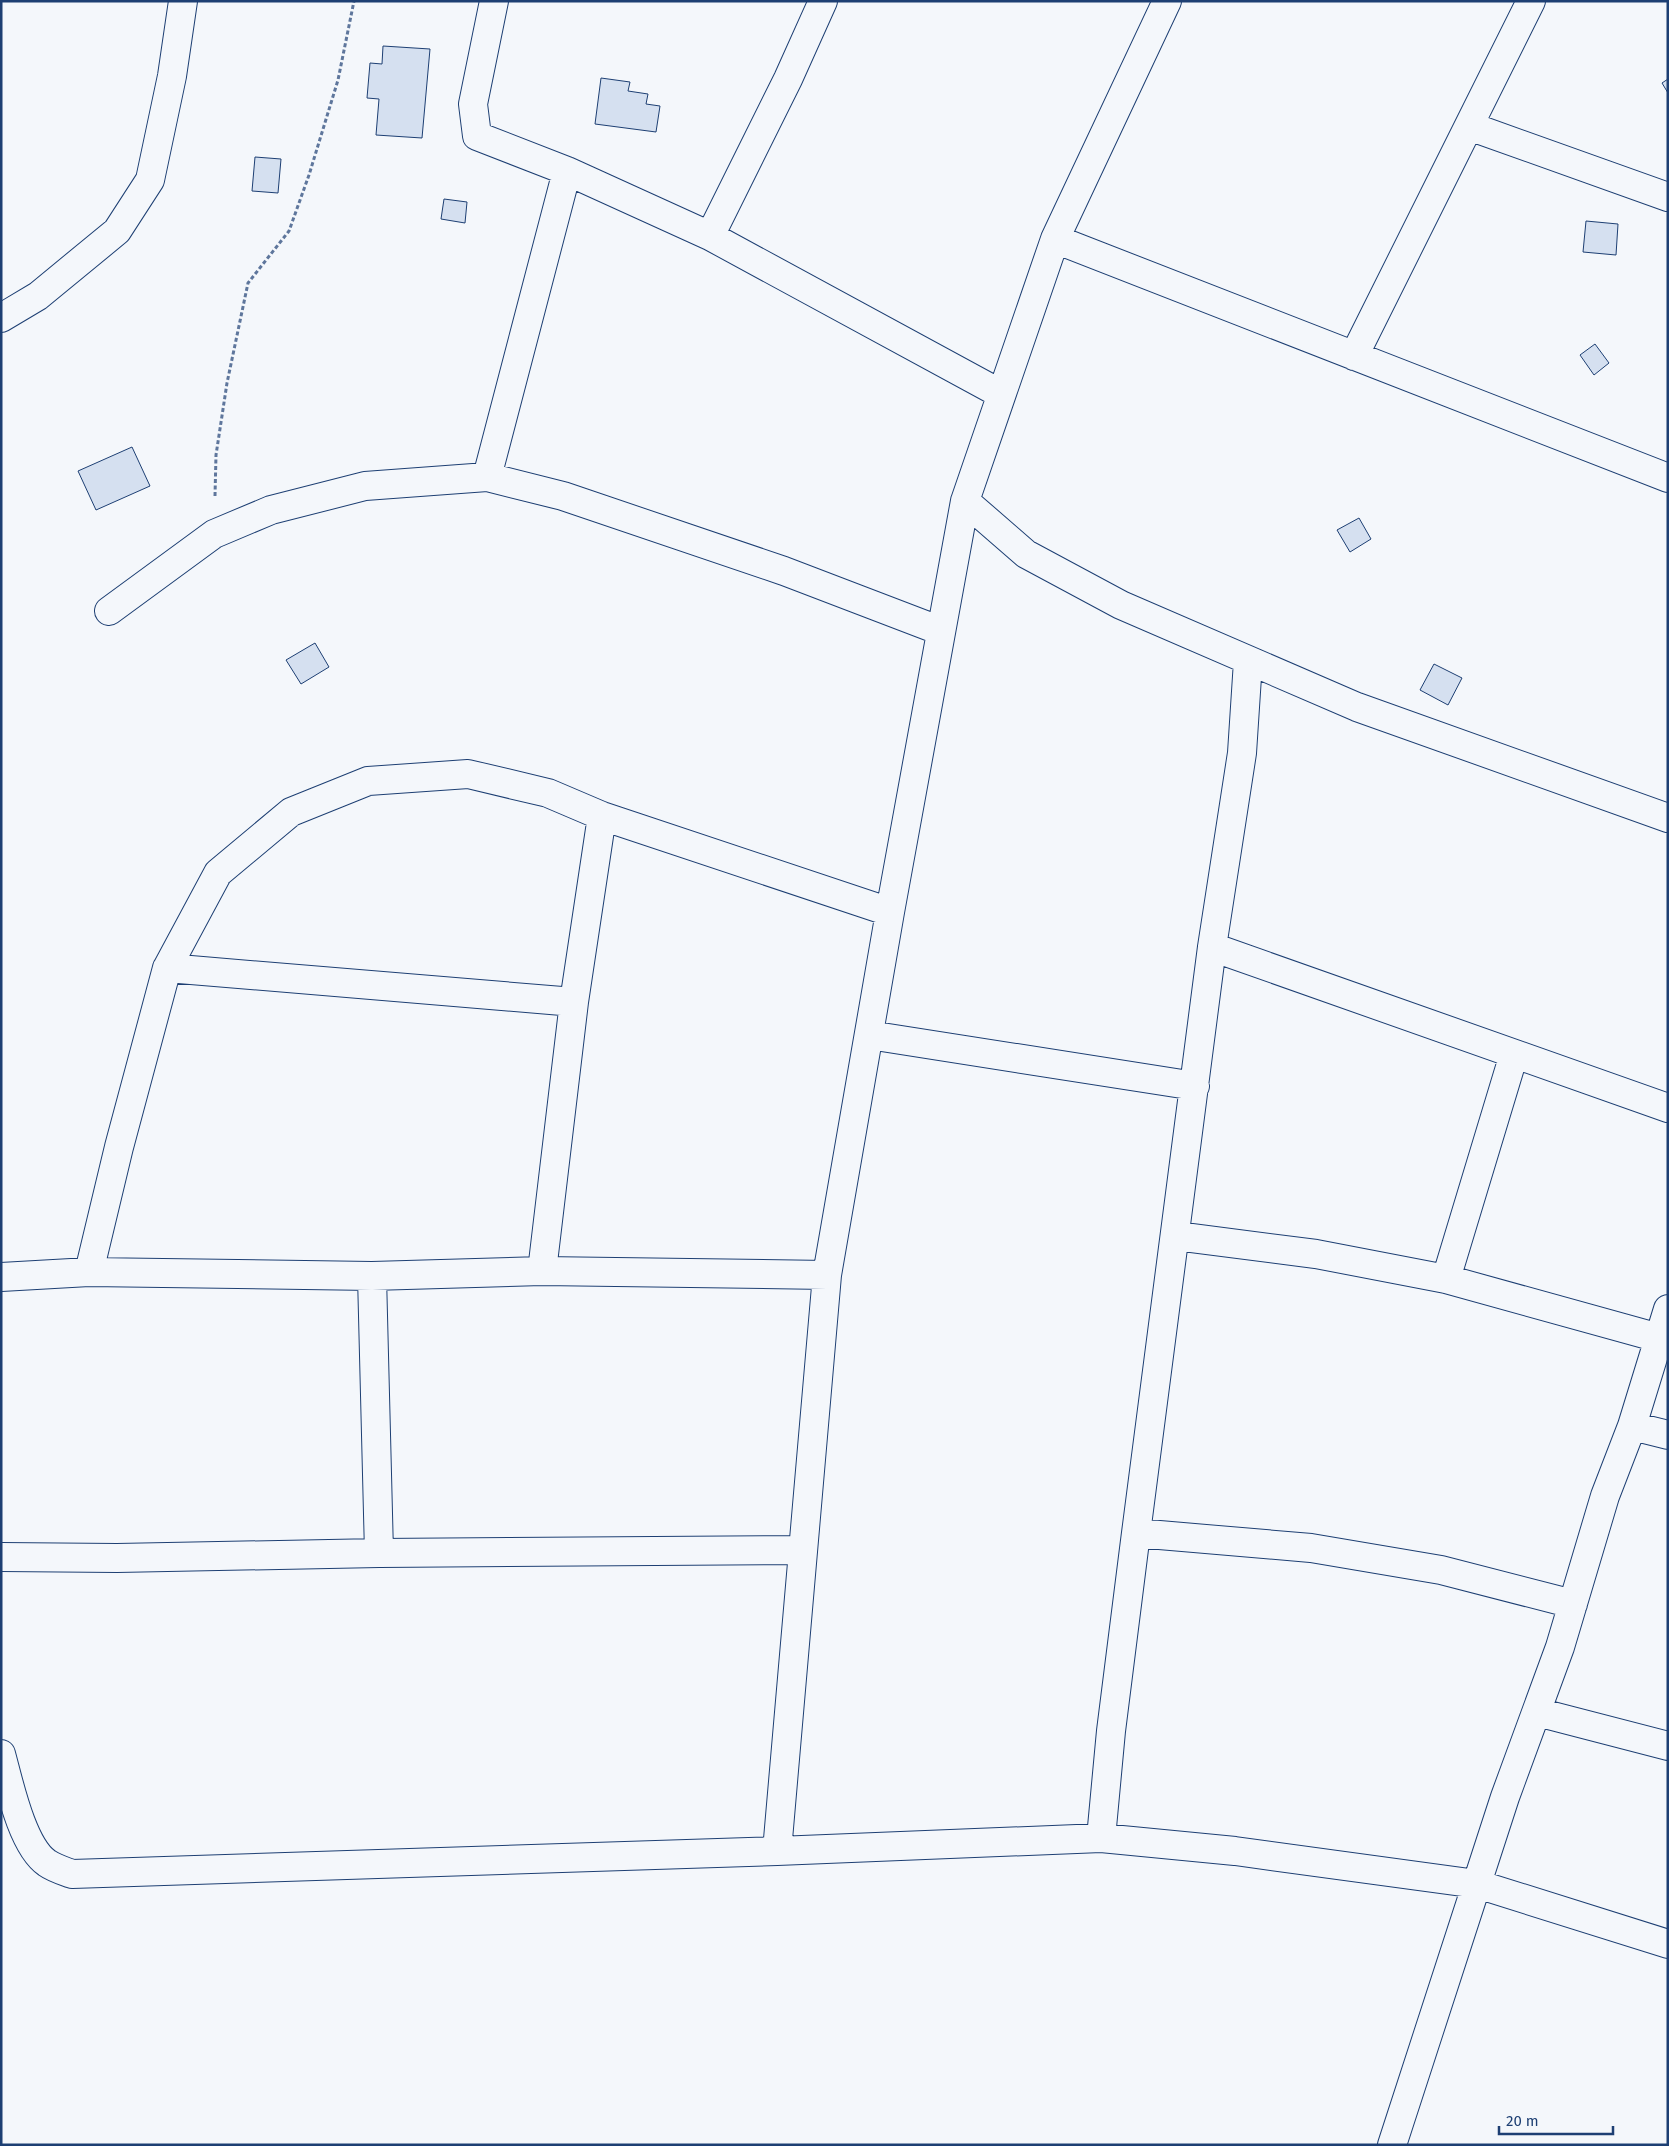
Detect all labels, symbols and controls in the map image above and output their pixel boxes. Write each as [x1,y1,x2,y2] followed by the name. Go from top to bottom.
[1499,2104,1613,2136] scale bar
[1506,2112,1539,2130] text: 20 m

